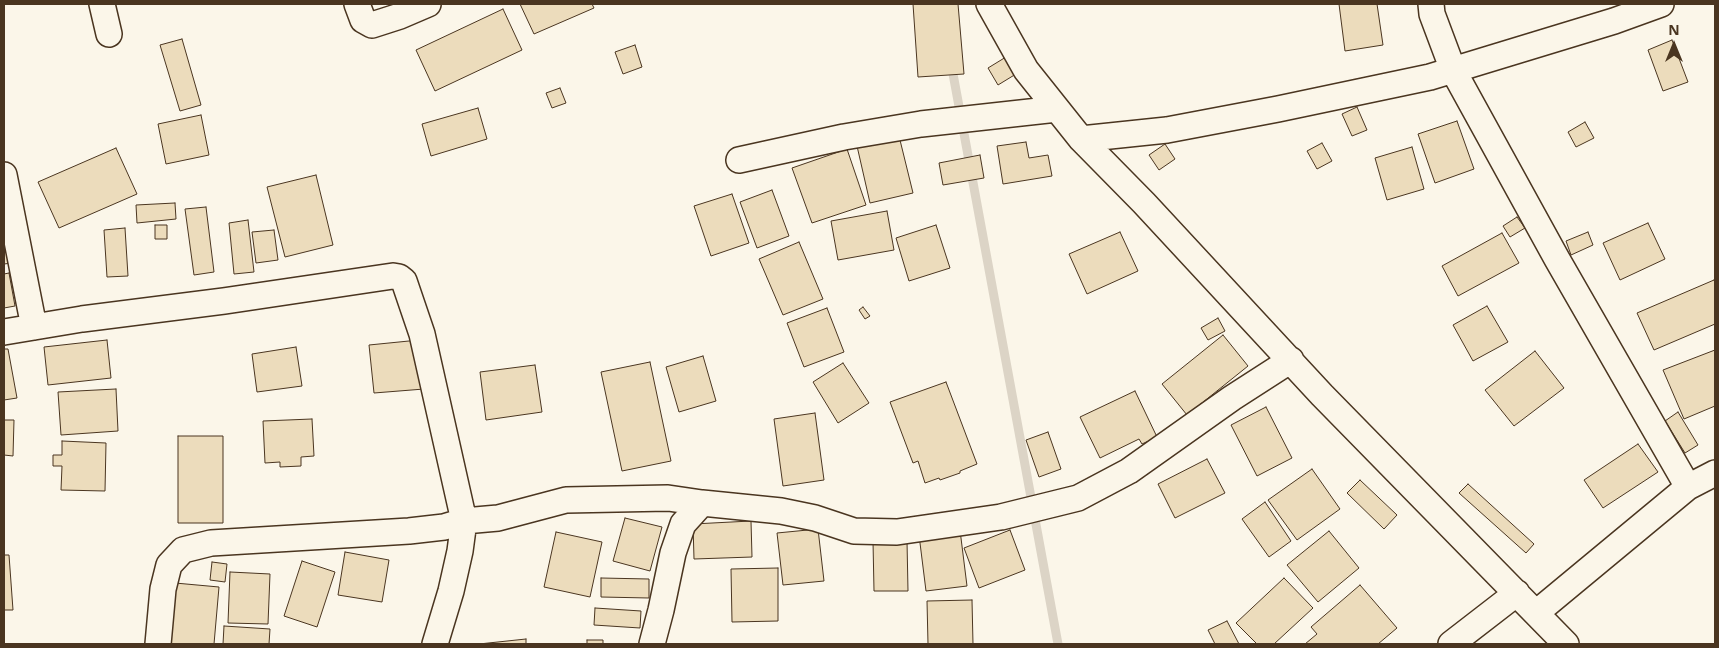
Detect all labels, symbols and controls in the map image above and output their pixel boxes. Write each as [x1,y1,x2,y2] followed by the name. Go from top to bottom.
[1649,20,1699,70] north arrow
[1668,20,1680,39] text: N

